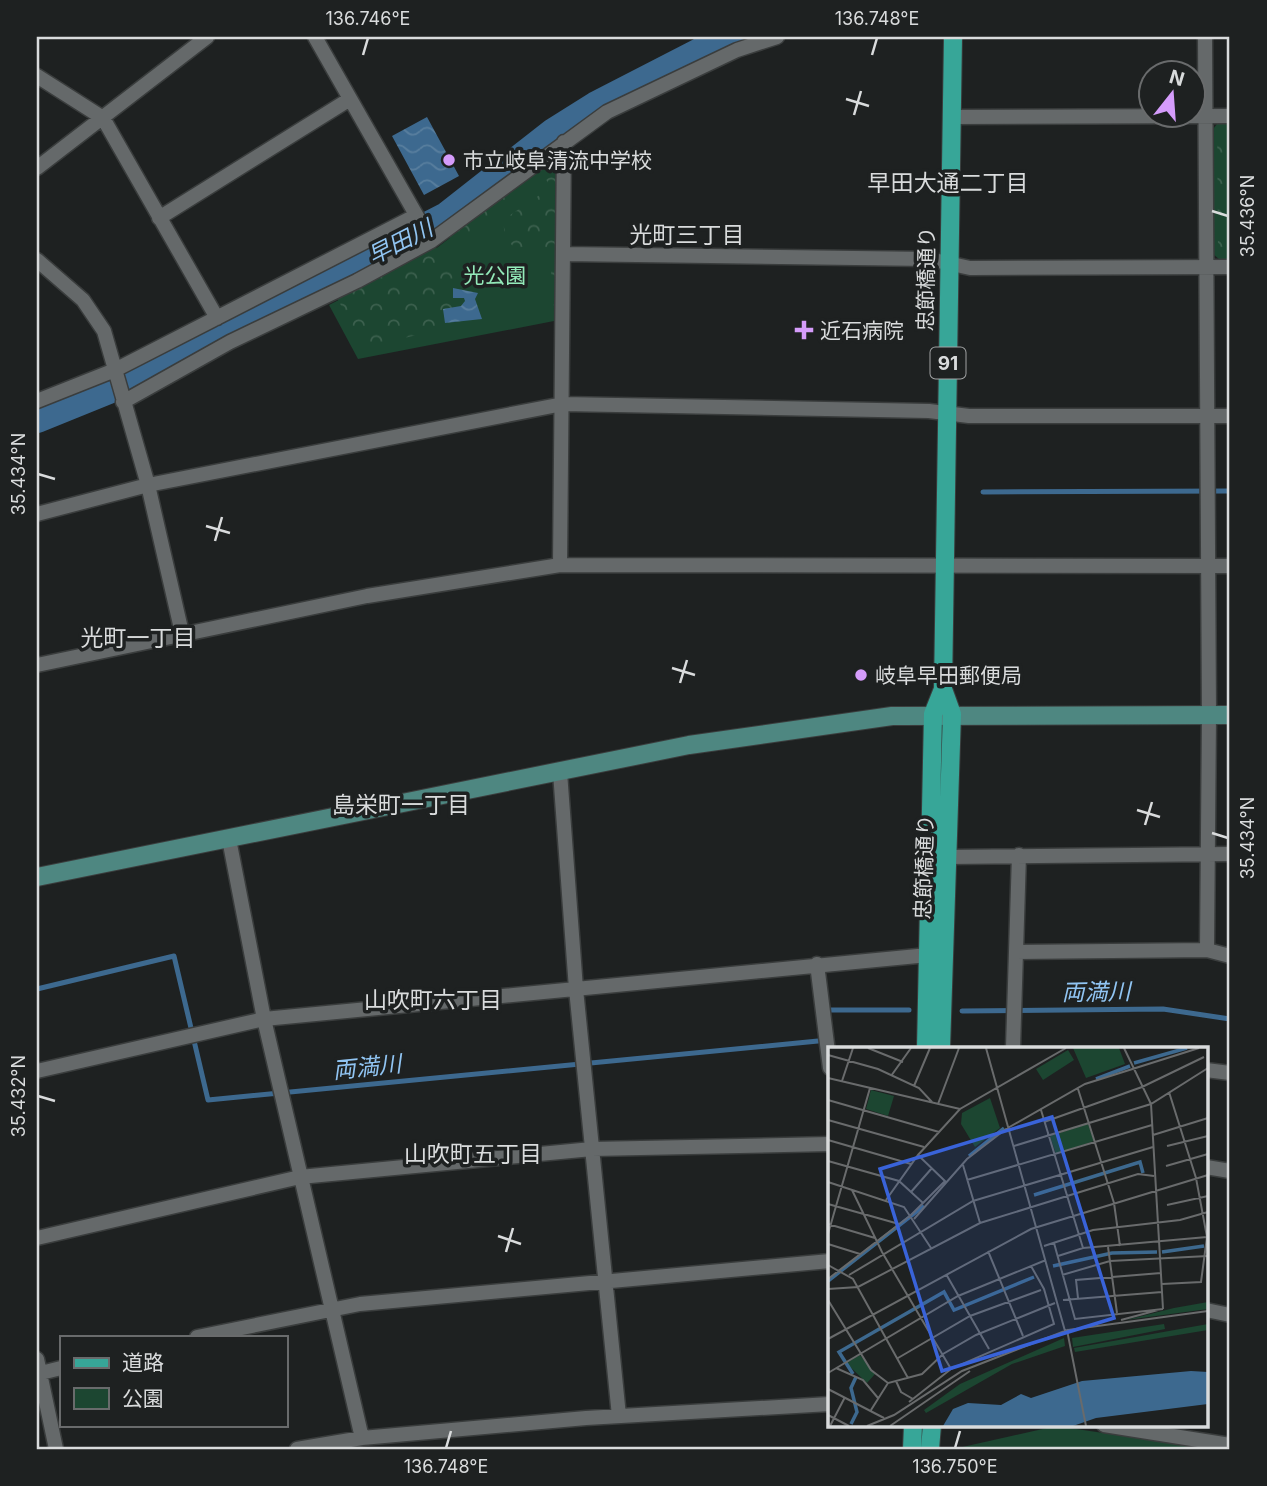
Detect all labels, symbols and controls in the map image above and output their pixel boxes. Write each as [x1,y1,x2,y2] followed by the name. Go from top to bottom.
[326,8,410,29] text: 136.746°E
[835,8,919,29] text: 136.748°E
[1138,60,1208,130] north arrow
[1167,65,1187,91] text: N
[463,148,652,173] place label: 市立岐阜清流中学校
[441,152,457,168] marker: 市立岐阜清流中学校
[868,169,1029,197] district label: 早田大通二丁目
[1237,175,1258,257] text: 35.436°N
[363,213,440,270] water label: 早田川
[630,221,745,249] district label: 光町三丁目
[913,226,939,332] street label: 忠節橋通り
[464,263,527,288] park label: 光公園
[820,318,904,343] place label: 近石病院
[794,320,814,340] marker: 近石病院
[930,348,965,378] road number: 91
[8,433,29,515] text: 35.434°N
[81,624,196,652] district label: 光町一丁目
[875,663,1022,688] place label: 岐阜早田郵便局
[853,667,869,683] marker: 岐阜早田郵便局
[332,791,470,819] district label: 島栄町一丁目
[1237,797,1258,879] text: 35.434°N
[910,814,938,920] street label: 忠節橋通り
[1061,977,1134,1007] water label: 両満川
[364,986,502,1014] district label: 山吹町六丁目
[828,1047,1208,1426] inset map
[331,1049,406,1085] water label: 両満川
[8,1055,29,1137] text: 35.432°N
[404,1140,542,1168] district label: 山吹町五丁目
[60,1336,287,1426] legend
[122,1350,164,1375] text: 道路
[122,1386,164,1411] text: 公園
[404,1456,488,1477] text: 136.748°E
[912,1456,998,1477] text: 136.750°E

